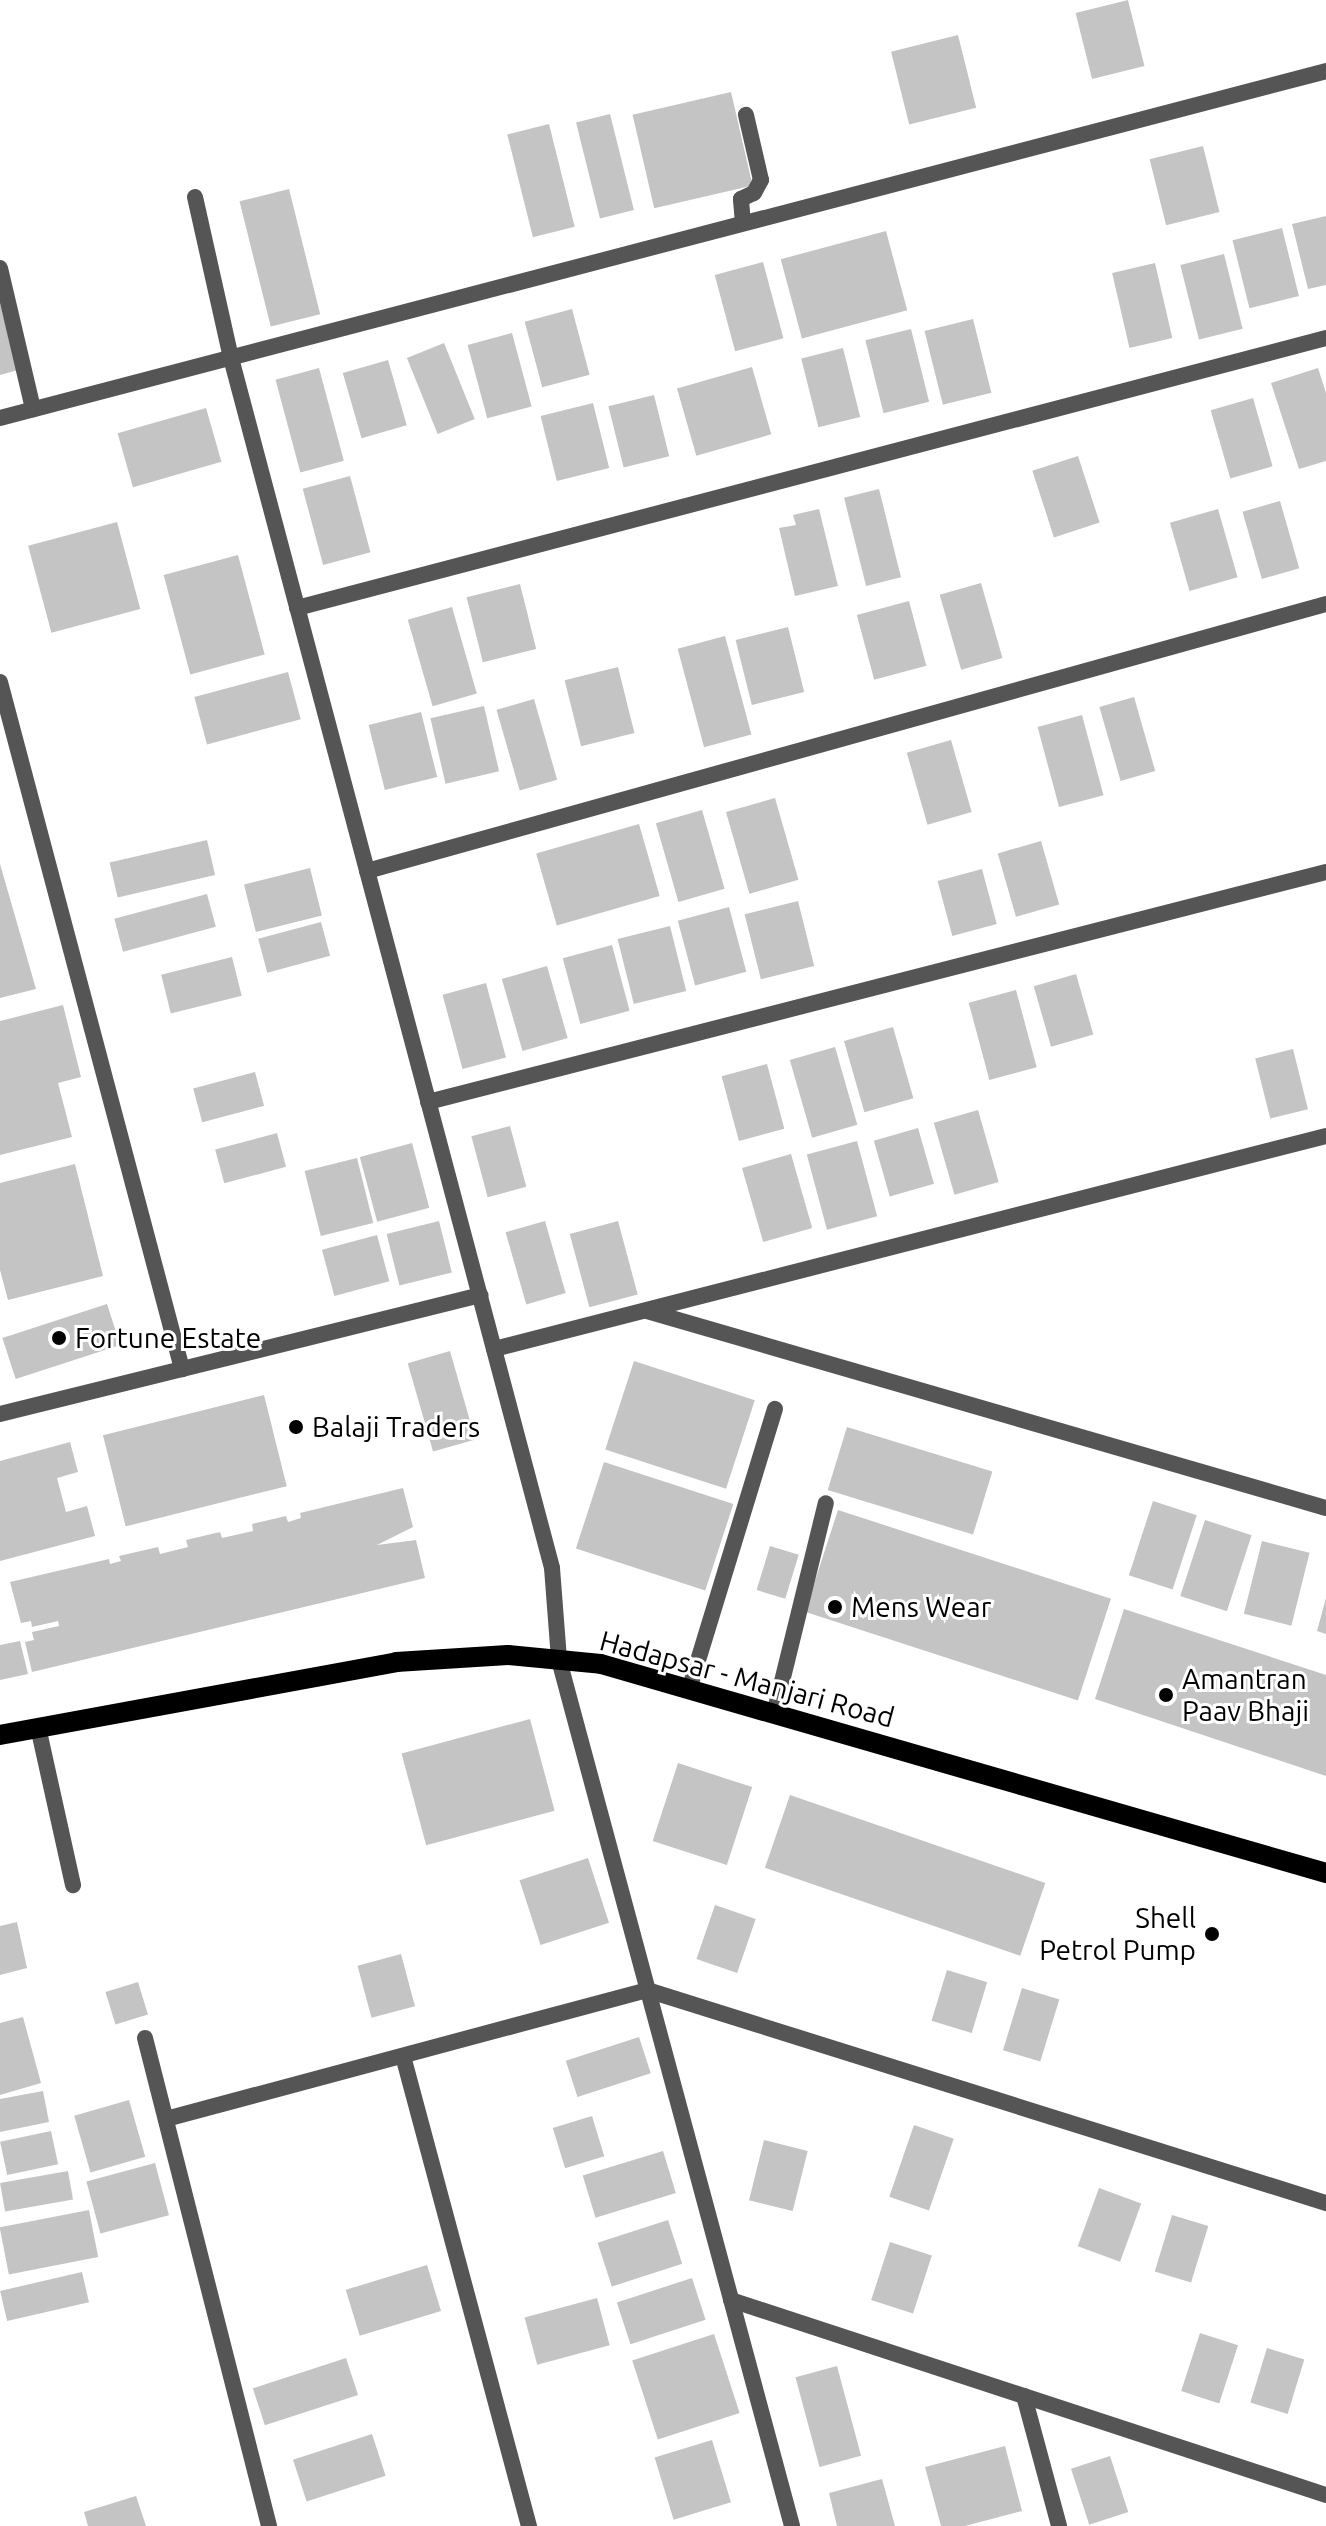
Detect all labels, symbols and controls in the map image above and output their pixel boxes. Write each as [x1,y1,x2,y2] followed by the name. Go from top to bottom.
[75,1321,261,1355] place label: Fortune Estate
[50,1329,68,1347] marker: Fortune Estate
[312,1410,480,1444] place label: Balaji Traders
[287,1418,305,1436] marker: Balaji Traders
[851,1590,991,1624] place label: Mens Wear
[826,1598,844,1616] marker: Mens Wear
[596,1624,898,1734] street label: Hadapsar - Manjari Road
[1182,1662,1309,1728] place label: Amantran Paav Bhaji
[1157,1686,1175,1704] marker: Amantran Paav Bhaji
[1039,1901,1196,1967] place label: Shell Petrol Pump
[1203,1925,1221,1943] marker: Shell Petrol Pump

